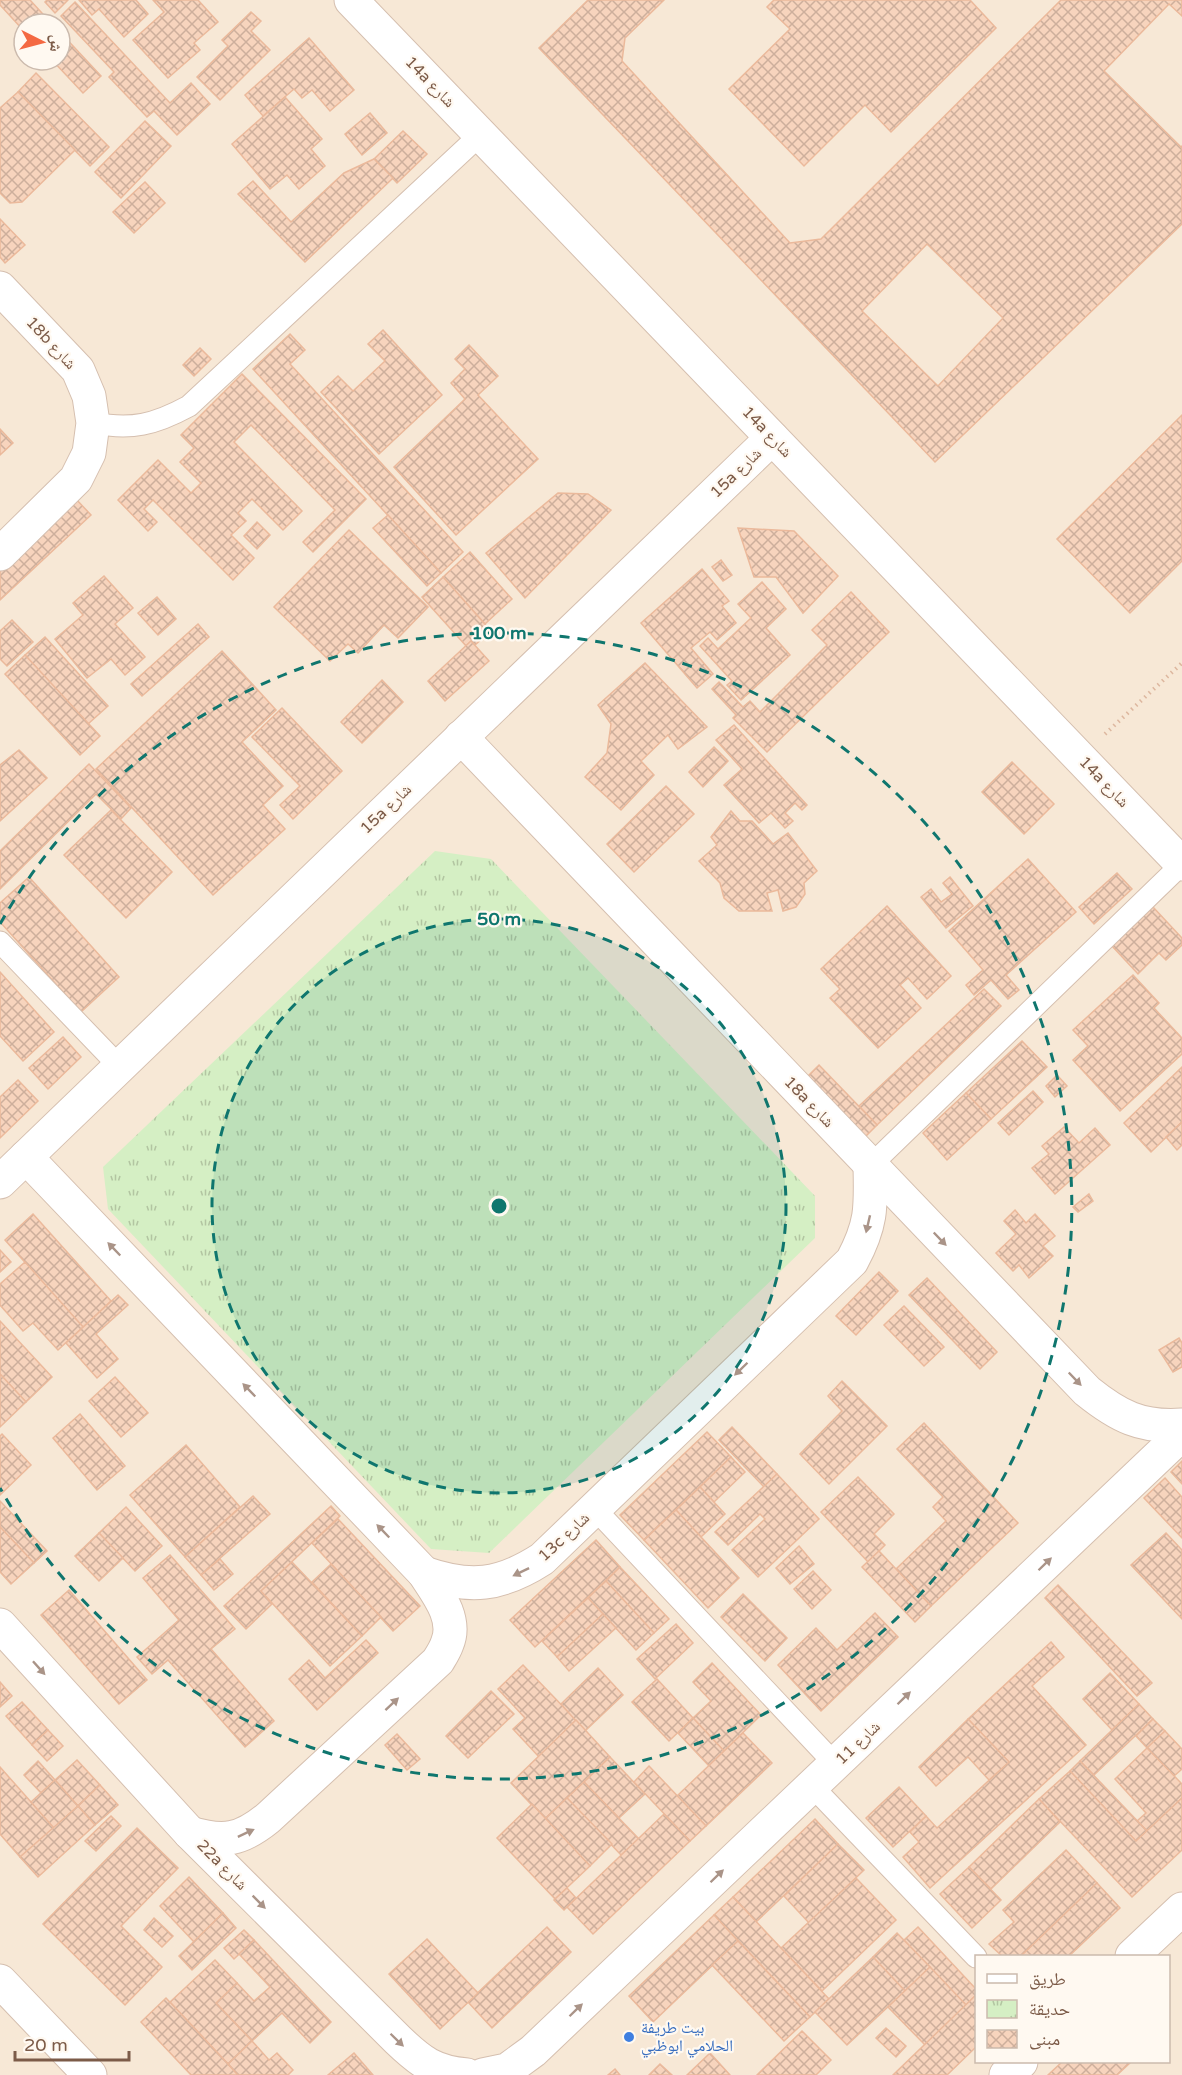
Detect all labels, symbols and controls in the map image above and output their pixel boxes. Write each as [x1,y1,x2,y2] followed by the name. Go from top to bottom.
[12,12,72,72] north arrow
[45,34,67,53] text: ش
[401,52,459,112] street label: 14a شارع
[22,312,80,374] street label: 18b شارع
[738,402,796,462] street label: 14a شارع
[706,444,766,502] street label: 15a شارع
[471,622,527,644] text: 100 m
[1075,752,1133,812] street label: 14a شارع
[356,780,416,838] street label: 15a شارع
[477,908,521,930] text: 50 m
[780,1072,838,1132] street label: 18a شارع
[489,1196,509,1216] centre of rings
[862,1215,872,1234] one-way arrow
[933,1231,947,1246] one-way arrow
[107,1241,121,1256] one-way arrow
[734,1362,749,1376] one-way arrow
[1068,1371,1082,1385] one-way arrow
[242,1382,256,1397] one-way arrow
[534,1508,594,1566] street label: 13c شارع
[377,1524,391,1538] one-way arrow
[1038,1557,1053,1571] one-way arrow
[512,1566,530,1576] one-way arrow
[32,1661,46,1675] one-way arrow
[897,1692,911,1706] one-way arrow
[384,1697,398,1711] one-way arrow
[831,1717,885,1769] street label: شارع 11
[238,1828,255,1837] one-way arrow
[192,1835,252,1895] street label: 22a شارع
[709,1870,724,1883] one-way arrow
[252,1895,267,1909] one-way arrow
[975,1955,1170,2063] legend
[1029,1968,1066,1990] text: طريق
[1029,1998,1070,2020] text: حديقة
[568,2004,582,2018] one-way arrow
[641,2018,733,2058] place label: بيت طريفة الحلامي ابوظبي
[15,2024,129,2062] scale bar
[1029,2028,1060,2050] text: مبنى
[622,2030,636,2044] marker: بيت طريفة الحلامي ابوظبي
[390,2032,404,2046] one-way arrow
[24,2034,68,2056] text: 20 m

